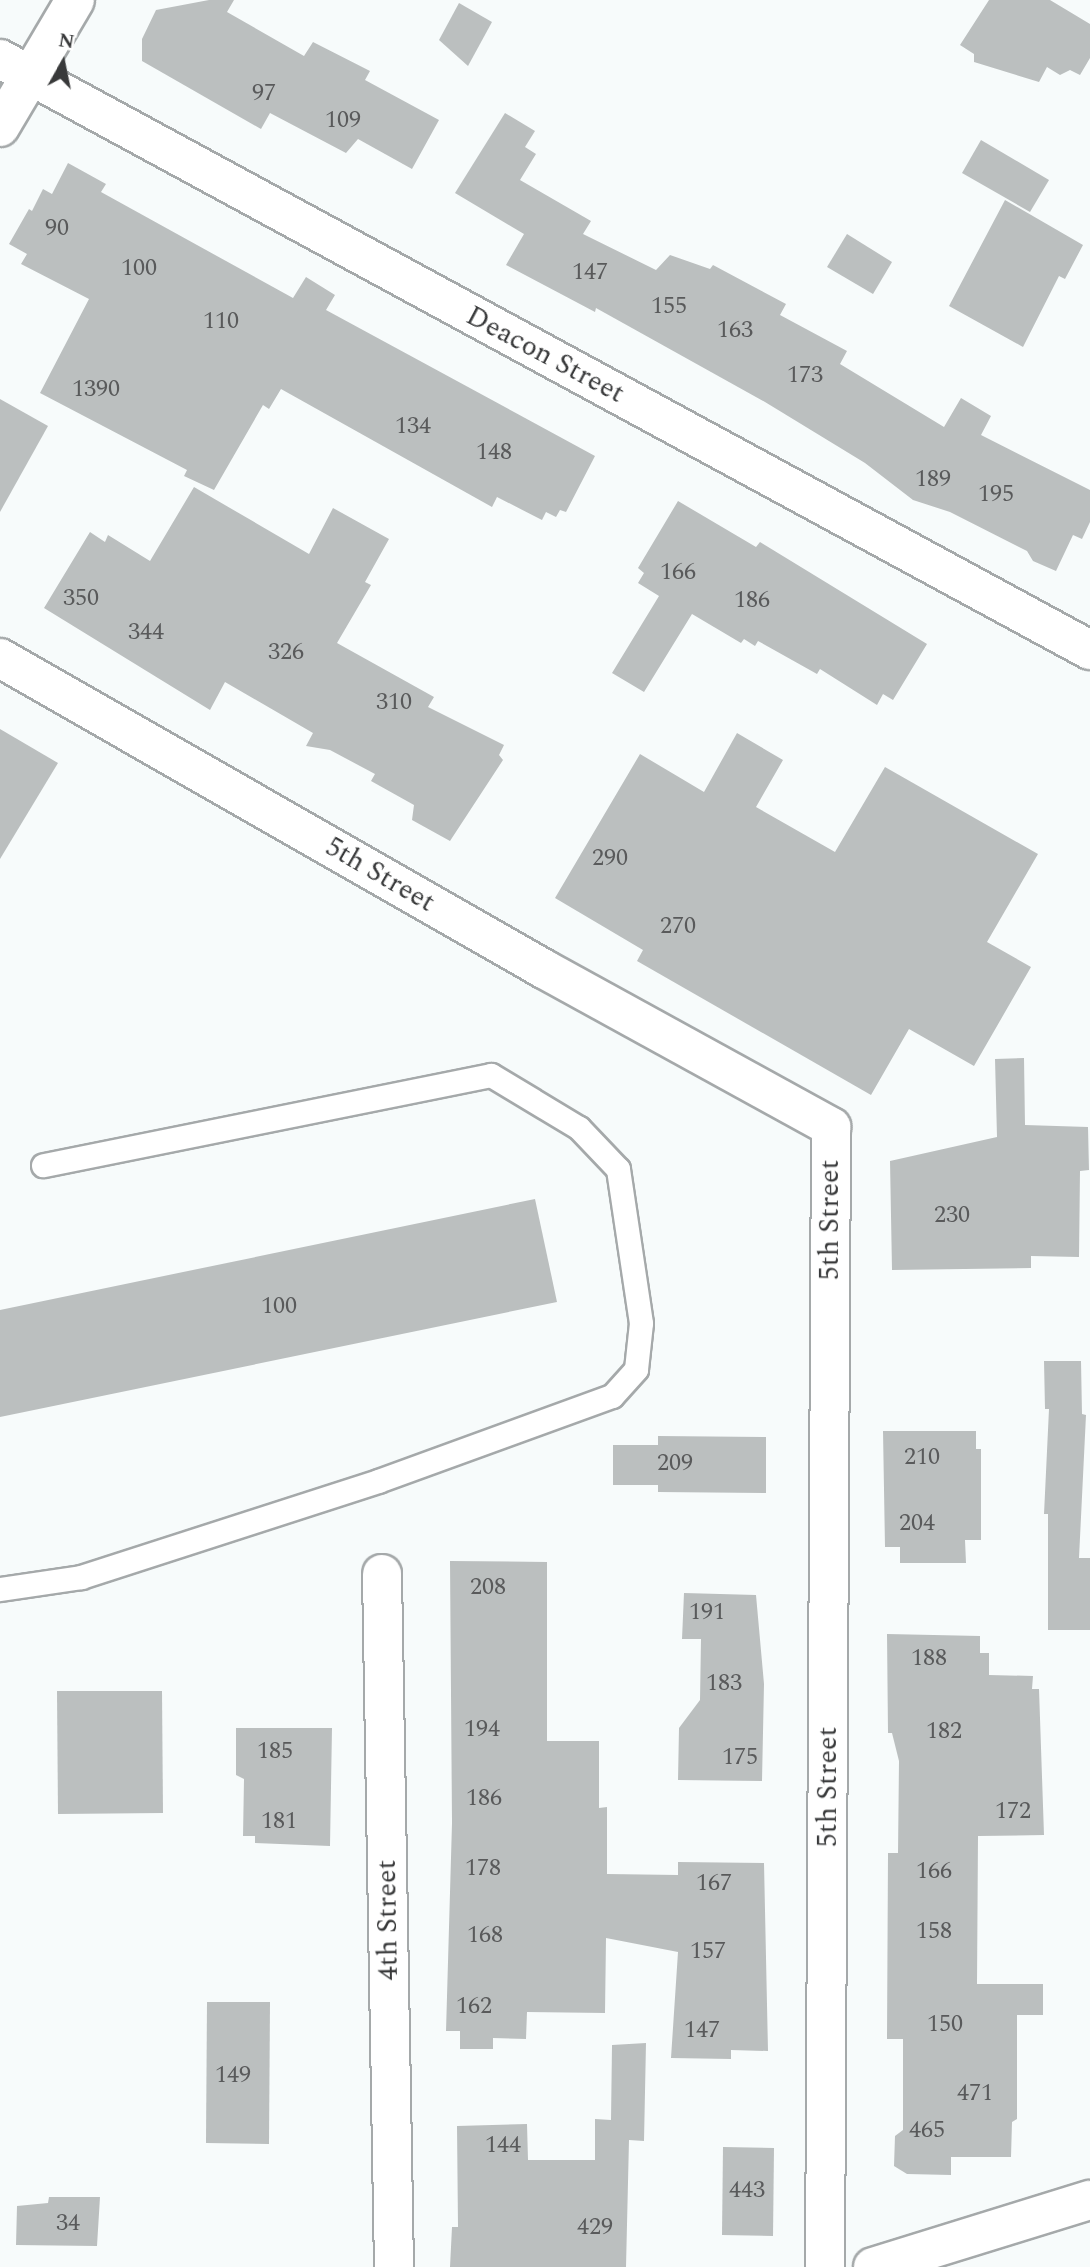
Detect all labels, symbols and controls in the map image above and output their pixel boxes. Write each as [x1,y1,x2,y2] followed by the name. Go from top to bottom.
[56,26,76,57] text: N
[28,28,98,98] north arrow
[252,80,276,108] house number: 97
[325,107,361,135] house number: 109
[45,215,69,243] house number: 90
[121,255,157,283] house number: 100
[572,259,608,287] house number: 147
[651,293,687,321] house number: 155
[460,299,630,411] street label: Deacon Street
[203,308,239,336] house number: 110
[717,317,753,345] house number: 163
[787,362,823,390] house number: 173
[72,376,120,404] house number: 1390
[395,413,431,441] house number: 134
[476,439,512,467] house number: 148
[915,466,951,494] house number: 189
[978,481,1014,509] house number: 195
[660,559,696,587] house number: 166
[63,585,99,613] house number: 350
[734,587,770,615] house number: 186
[128,619,164,647] house number: 344
[268,639,304,667] house number: 326
[376,689,412,717] house number: 310
[319,830,441,920] street label: 5th Street
[592,845,628,873] house number: 290
[660,913,696,941] house number: 270
[813,1160,847,1280] street label: 5th Street
[934,1202,970,1230] house number: 230
[261,1293,297,1321] house number: 100
[904,1444,940,1472] house number: 210
[657,1450,693,1478] house number: 209
[899,1510,935,1538] house number: 204
[470,1574,506,1602] house number: 208
[689,1599,725,1627] house number: 191
[911,1645,947,1673] house number: 188
[706,1670,742,1698] house number: 183
[464,1716,500,1744] house number: 194
[926,1718,962,1746] house number: 182
[811,1727,845,1847] street label: 5th Street
[257,1738,293,1766] house number: 185
[722,1744,758,1772] house number: 175
[466,1785,502,1813] house number: 186
[995,1798,1031,1826] house number: 172
[261,1808,297,1836] house number: 181
[465,1855,501,1883] house number: 178
[916,1858,952,1886] house number: 166
[370,1859,406,1981] street label: 4th Street
[696,1870,732,1898] house number: 167
[916,1918,952,1946] house number: 158
[467,1922,503,1950] house number: 168
[690,1938,726,1966] house number: 157
[456,1993,492,2021] house number: 162
[927,2011,963,2039] house number: 150
[684,2017,720,2045] house number: 147
[215,2062,251,2090] house number: 149
[957,2080,993,2108] house number: 471
[909,2117,945,2145] house number: 465
[485,2132,521,2160] house number: 144
[729,2177,765,2205] house number: 443
[56,2210,80,2238] house number: 34
[577,2214,613,2242] house number: 429

